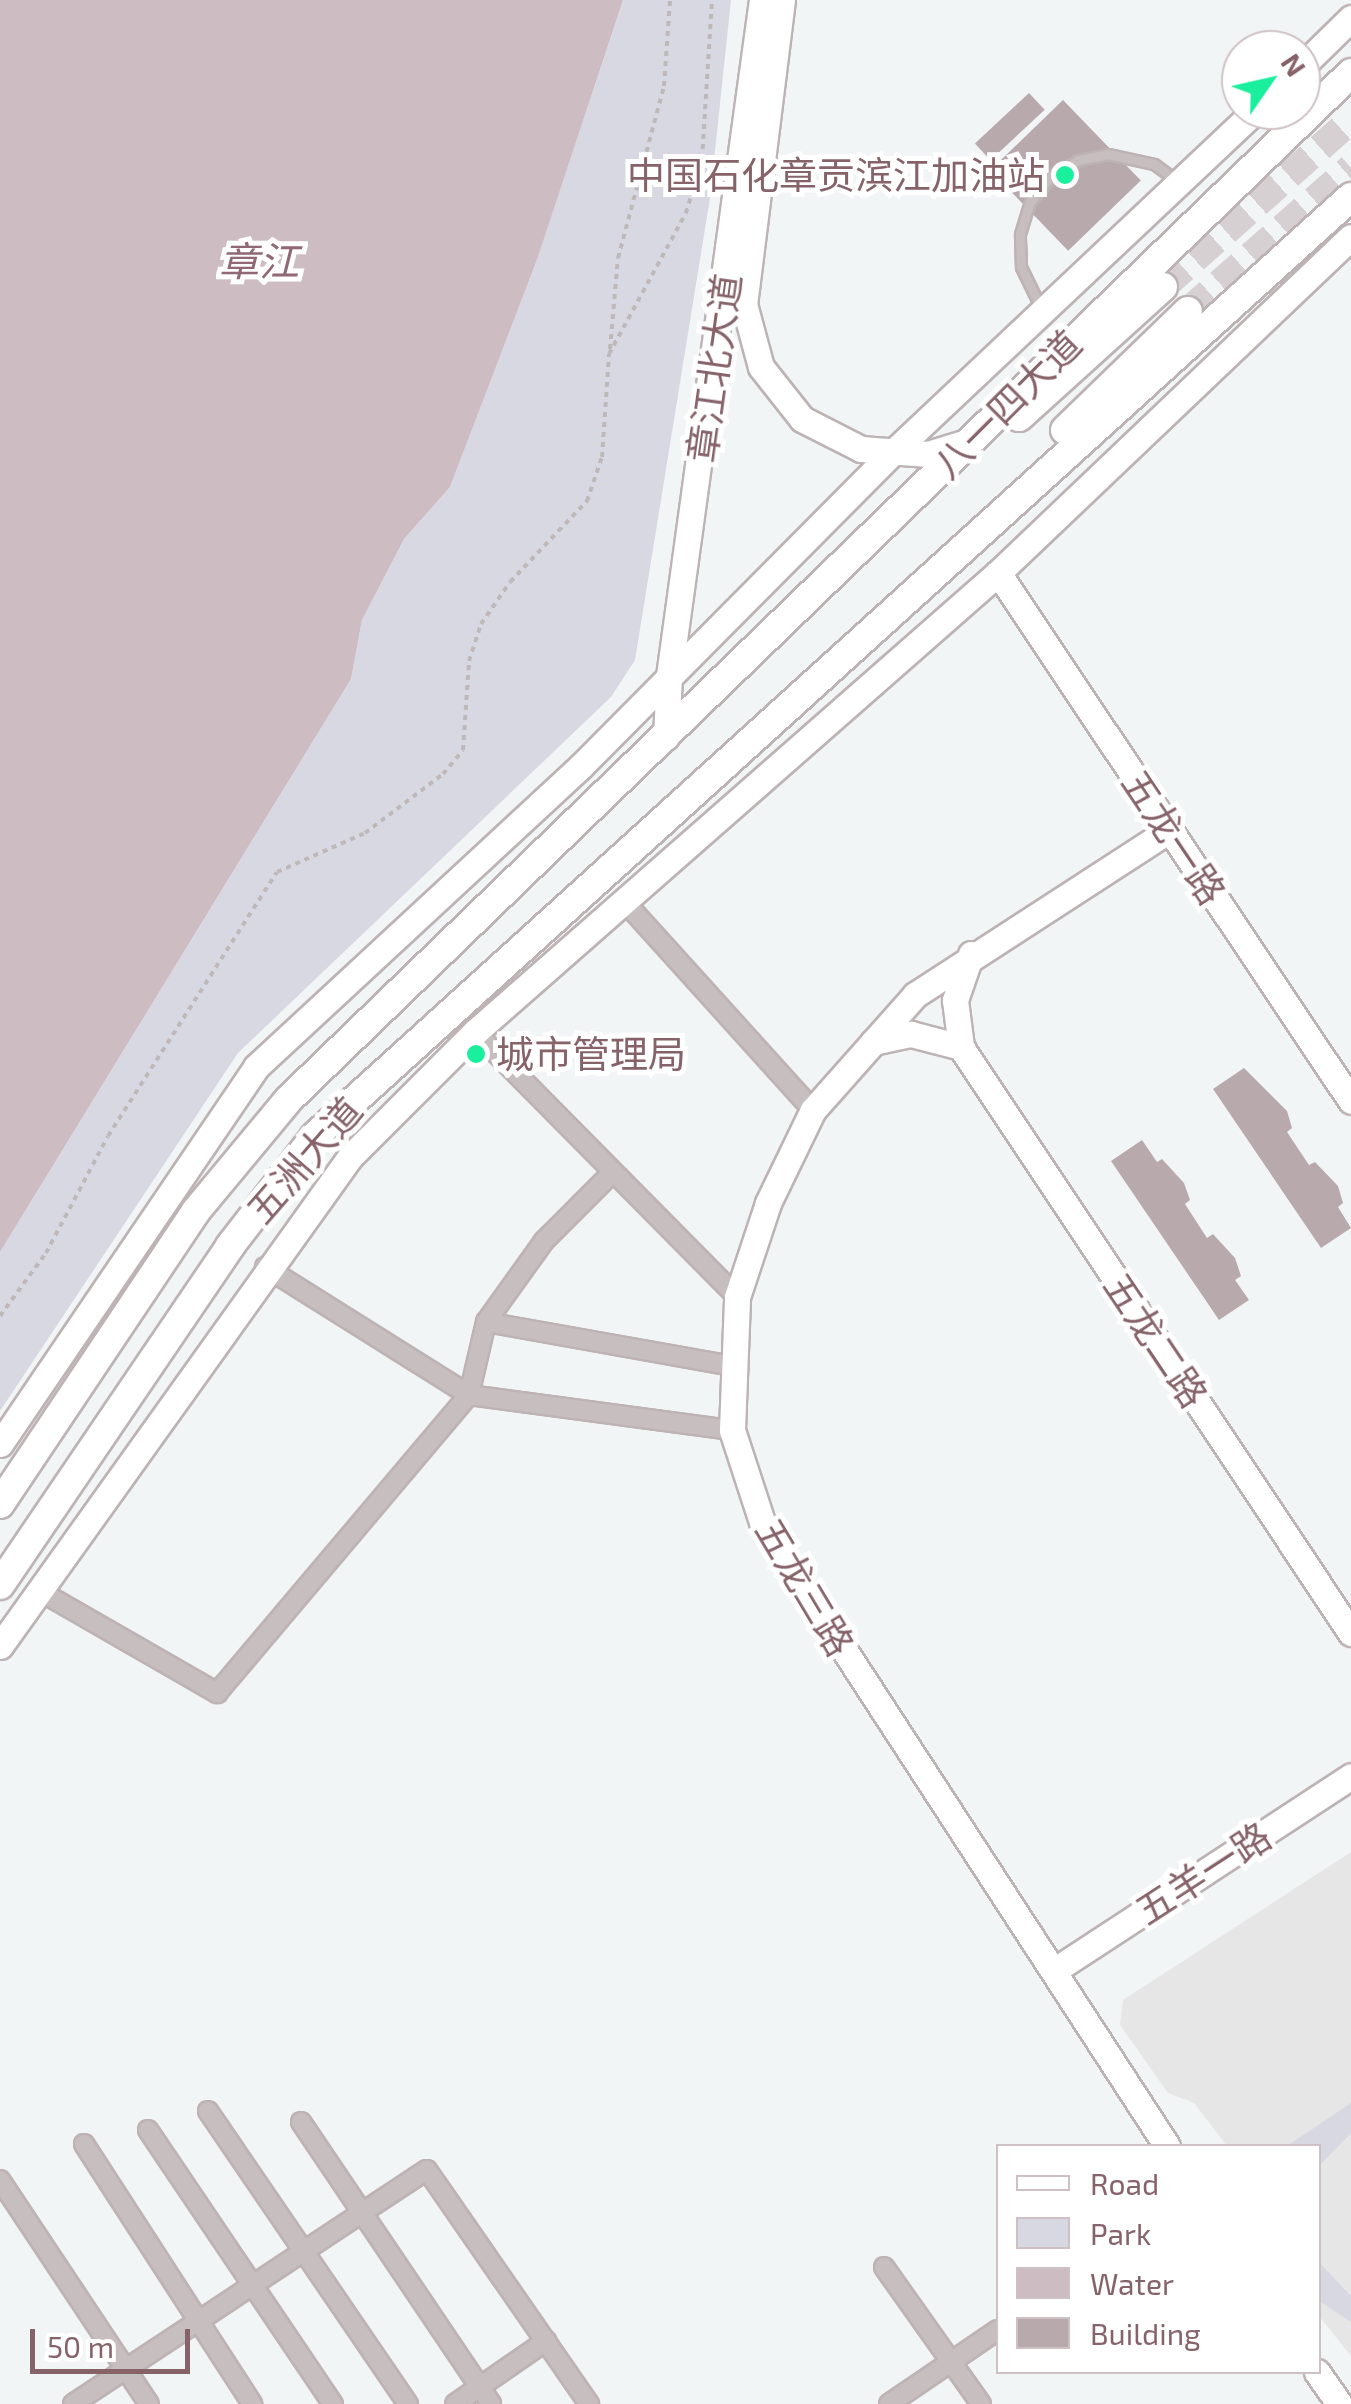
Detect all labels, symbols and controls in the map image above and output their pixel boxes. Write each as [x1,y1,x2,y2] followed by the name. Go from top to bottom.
[1221,30,1321,130] north arrow
[1274,46,1314,82] text: N
[627,152,1045,198] place label: 中国石化章贡滨江加油站
[1054,164,1076,186] marker: 中国石化章贡滨江加油站
[219,236,299,284] water label: 章江
[678,271,750,465] street label: 章江北大道
[924,321,1090,487] street label: 八一四大道
[1113,761,1235,913] street label: 五龙一路
[496,1031,686,1077] place label: 城市管理局
[465,1043,487,1065] marker: 城市管理局
[237,1088,371,1232] street label: 五洲大道
[1095,1264,1217,1416] street label: 五龙二路
[746,1510,864,1664] street label: 五龙三路
[1127,1812,1279,1934] street label: 五羊一路
[996,2144,1321,2374] legend
[1090,2165,1159,2201] text: Road
[1090,2215,1151,2251] text: Park
[1090,2265,1174,2301] text: Water
[35,2309,195,2371] scale bar
[1090,2315,1201,2351] text: Building
[47,2328,114,2364] text: 50 m

